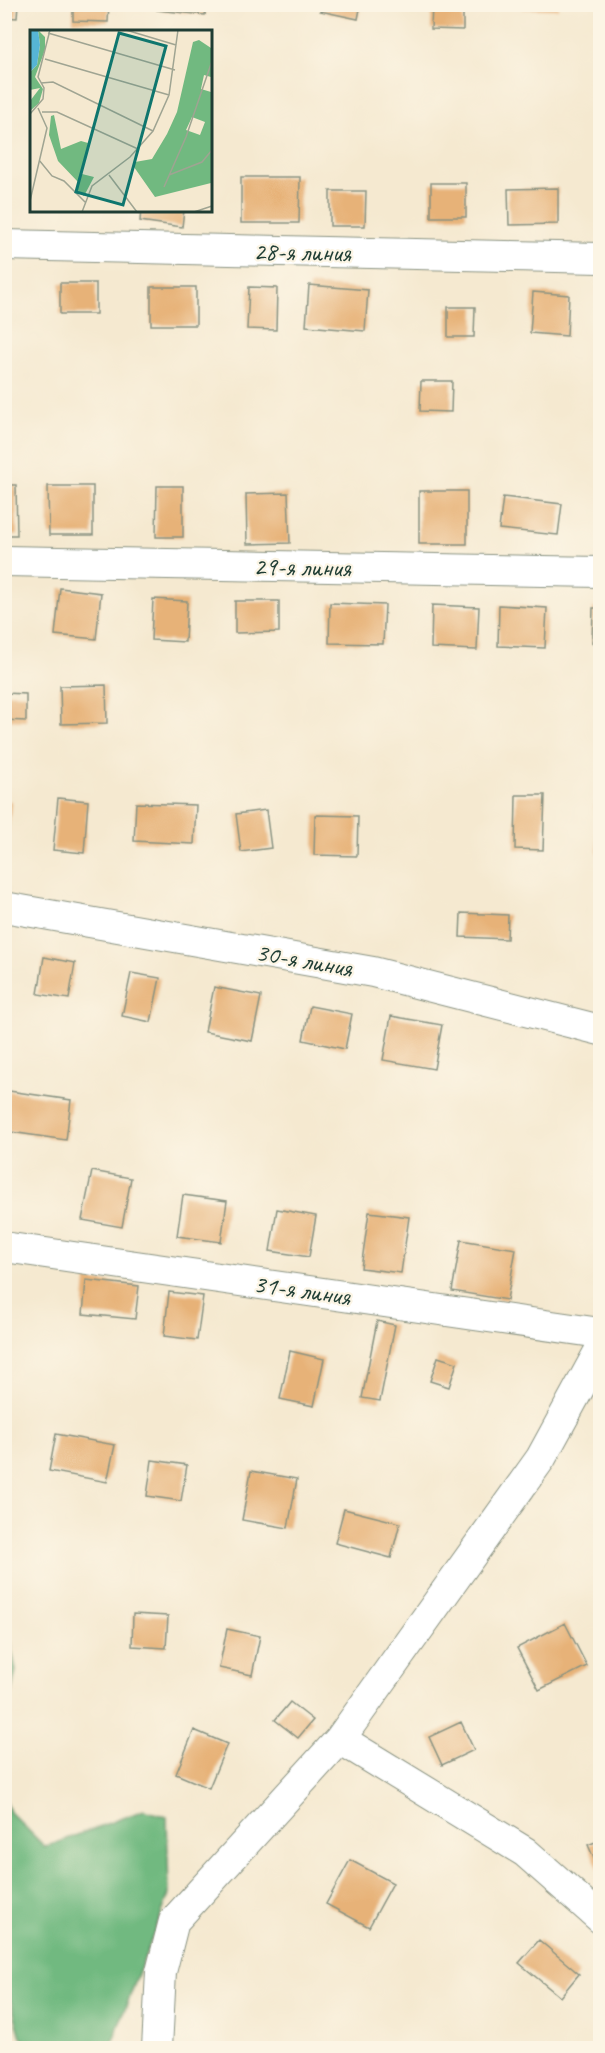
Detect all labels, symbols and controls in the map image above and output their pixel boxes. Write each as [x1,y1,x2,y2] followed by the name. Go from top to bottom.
[30,30,212,212] inset map
[253,235,353,269] street label: 28-я линия
[253,550,353,584] street label: 29-я линия
[253,935,356,985] street label: 30-я линия
[251,1267,354,1313] street label: 31-я линия

